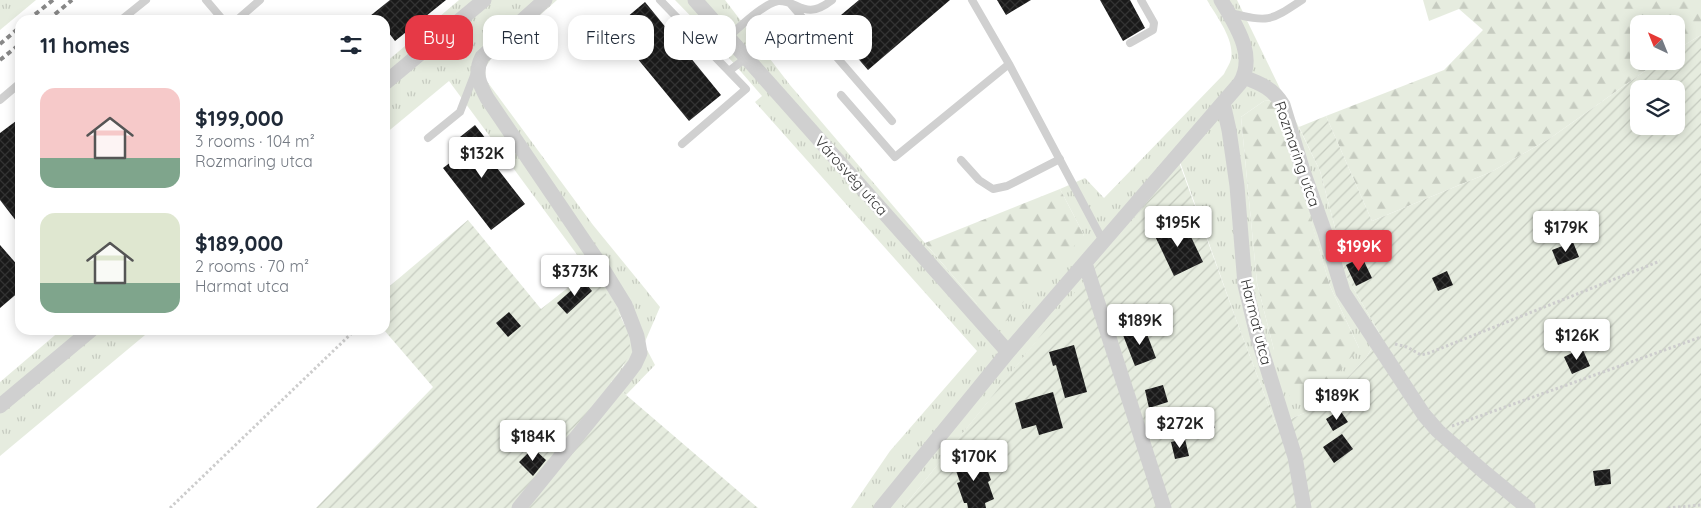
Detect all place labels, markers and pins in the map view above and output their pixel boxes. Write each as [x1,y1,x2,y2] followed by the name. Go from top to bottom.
[447,136,517,179] pin: $132K
[1143,206,1213,248] pin: $195K
[1531,210,1601,253] pin: $179K
[1324,230,1394,272] pin: $199K
[540,254,610,297] pin: $373K
[1105,304,1175,346] pin: $189K
[1542,318,1612,361] pin: $126K
[1302,378,1372,421] pin: $189K
[1145,406,1215,449] pin: $272K
[498,420,568,462] pin: $184K
[939,440,1009,482] pin: $170K

